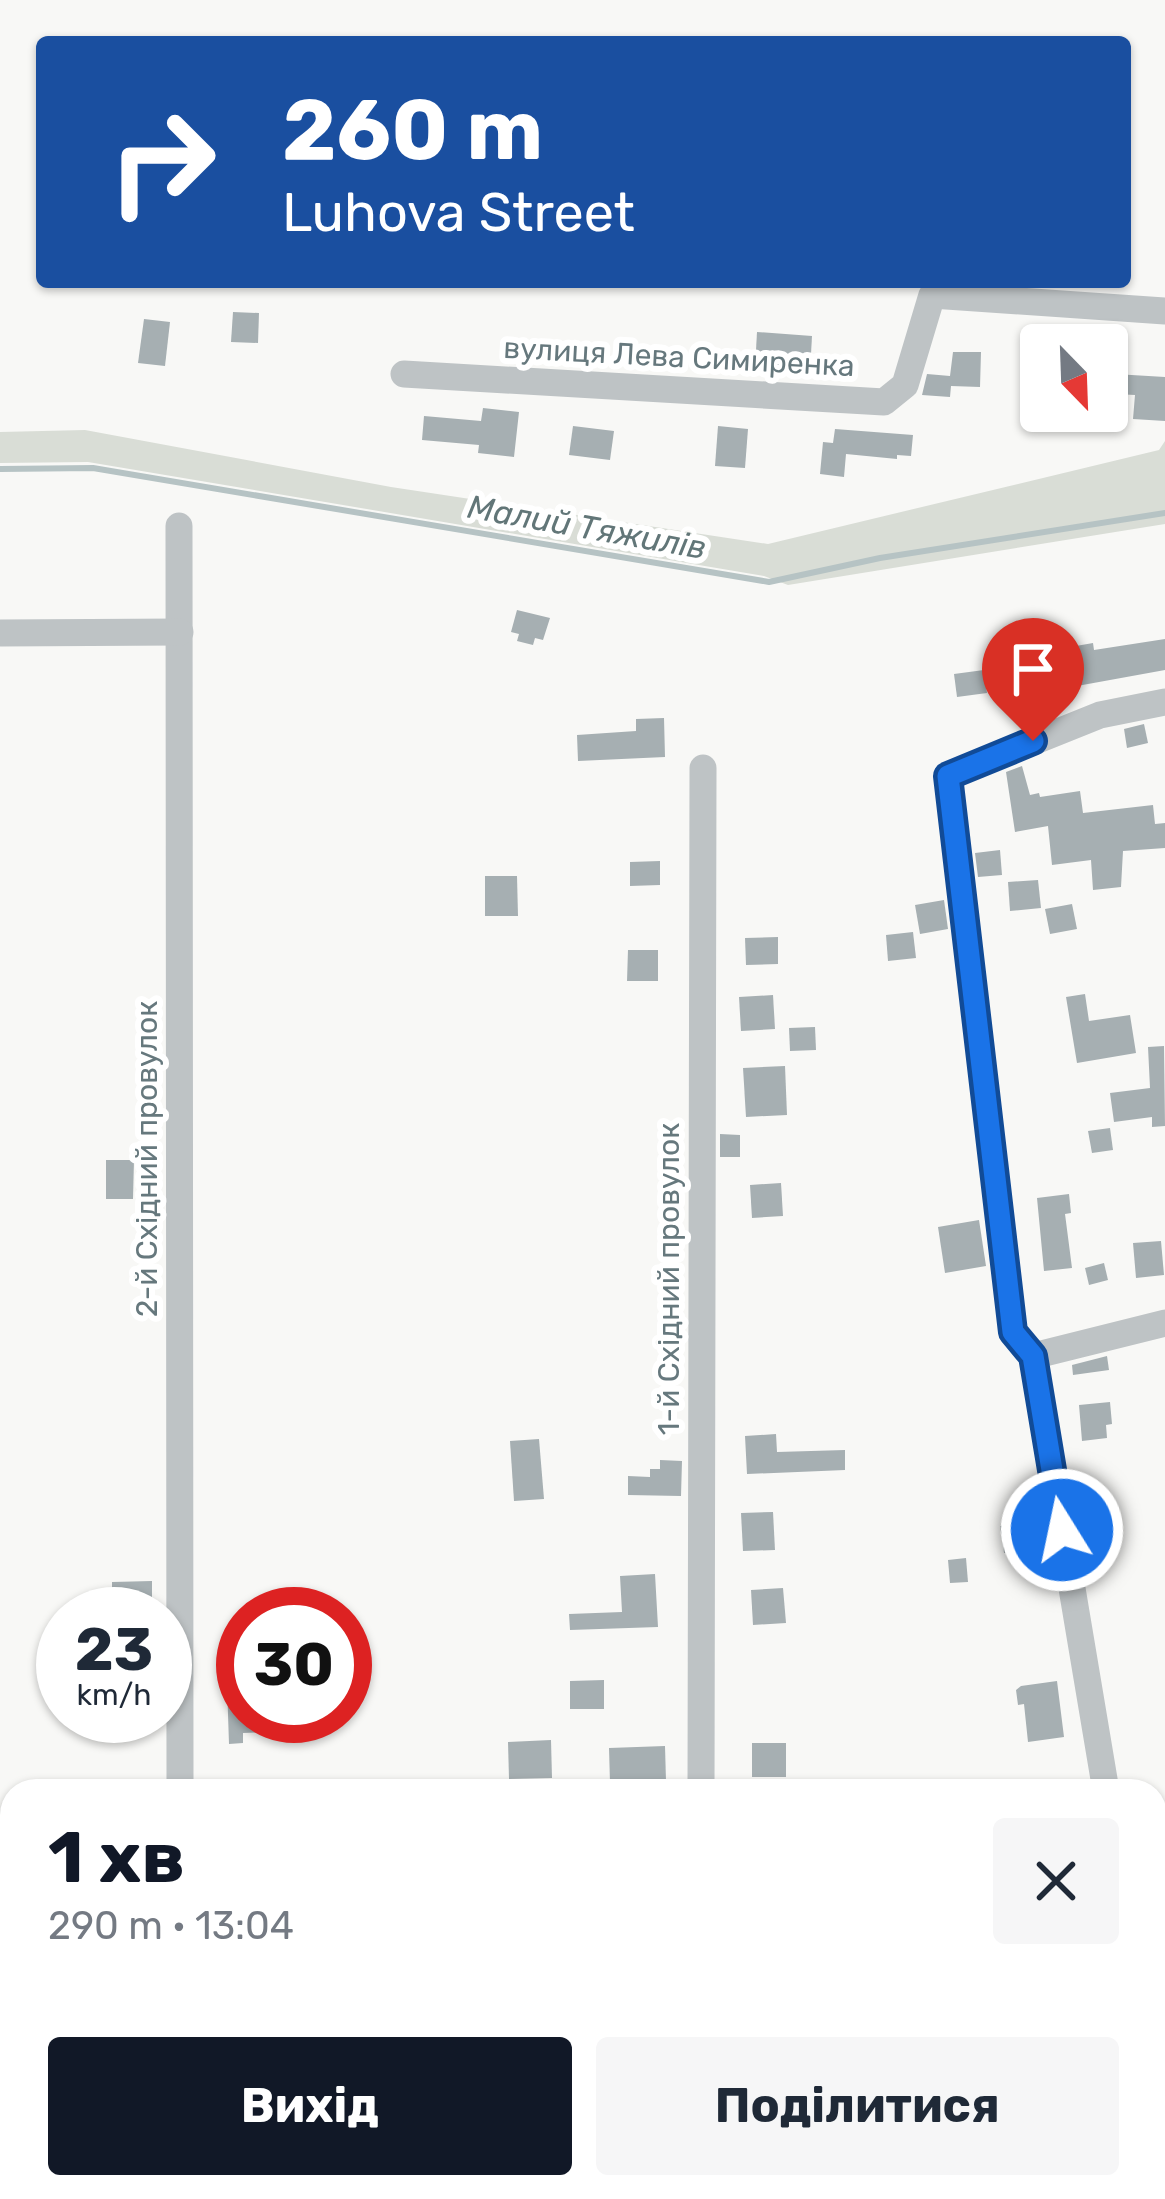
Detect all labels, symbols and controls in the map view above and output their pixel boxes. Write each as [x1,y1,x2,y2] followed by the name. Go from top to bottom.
[282,80,543,180] text: 260 m
[84,84,240,240] icon: right
[282,181,635,245] text: Luhova Street
[1020,324,1128,432] north arrow
[1020,324,1128,432] map controls
[503,330,855,384] street label: вулиця Лева Симиренка
[465,487,709,567] water label: Малий Тяжилів
[982,618,1084,741] pin
[1000,636,1066,702] icon: arrive
[129,1001,165,1317] street label: 2-й Східний провулок
[651,1123,687,1435] street label: 1-й Східний провулок
[999,1467,1125,1593] position arrow
[216,1587,372,1743] speed limit sign: 30
[75,1614,153,1685] text: 23
[77,1677,151,1713] text: km/h
[48,1815,185,1900] text: 1 хв
[993,1818,1119,1944] button: close
[48,1903,294,1949] text: 290 m · 13:04
[48,2037,572,2175] button: Вихід
[596,2037,1119,2175] button: Поділитися

